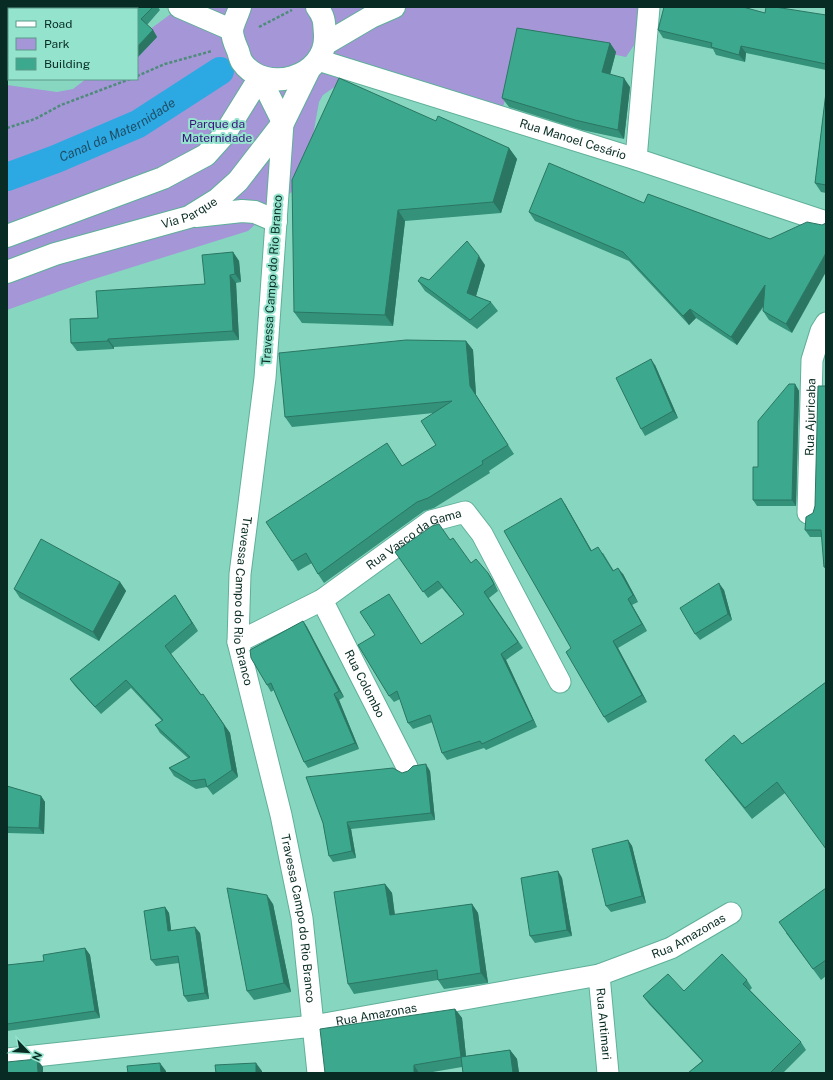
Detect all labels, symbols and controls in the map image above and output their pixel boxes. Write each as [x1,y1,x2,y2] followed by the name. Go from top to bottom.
[8,8,138,80] legend
[44,17,72,31] text: Road
[44,37,70,51] text: Park
[44,57,90,71] text: Building
[57,95,178,165] water label: Canal da Maternidade
[518,116,628,163] street label: Rua Manoel Cesário
[182,117,253,145] park label: Parque da Maternidade
[160,194,220,231] street label: Via Parque
[259,194,285,366] street label: Travessa Campo do Rio Branco
[802,378,819,456] street label: Rua Ajuricaba
[363,506,463,573] street label: Rua Vasco da Gama
[231,516,256,687] street label: Travessa Campo do Rio Branco
[342,648,388,720] street label: Rua Colombo
[278,833,318,1004] street label: Travessa Campo do Rio Branco
[650,911,728,962] street label: Rua Amazonas
[593,987,614,1060] street label: Rua Antimari
[335,1001,418,1029] street label: Rua Amazonas
[8,1032,48,1072] north arrow
[30,1050,44,1063] text: N

